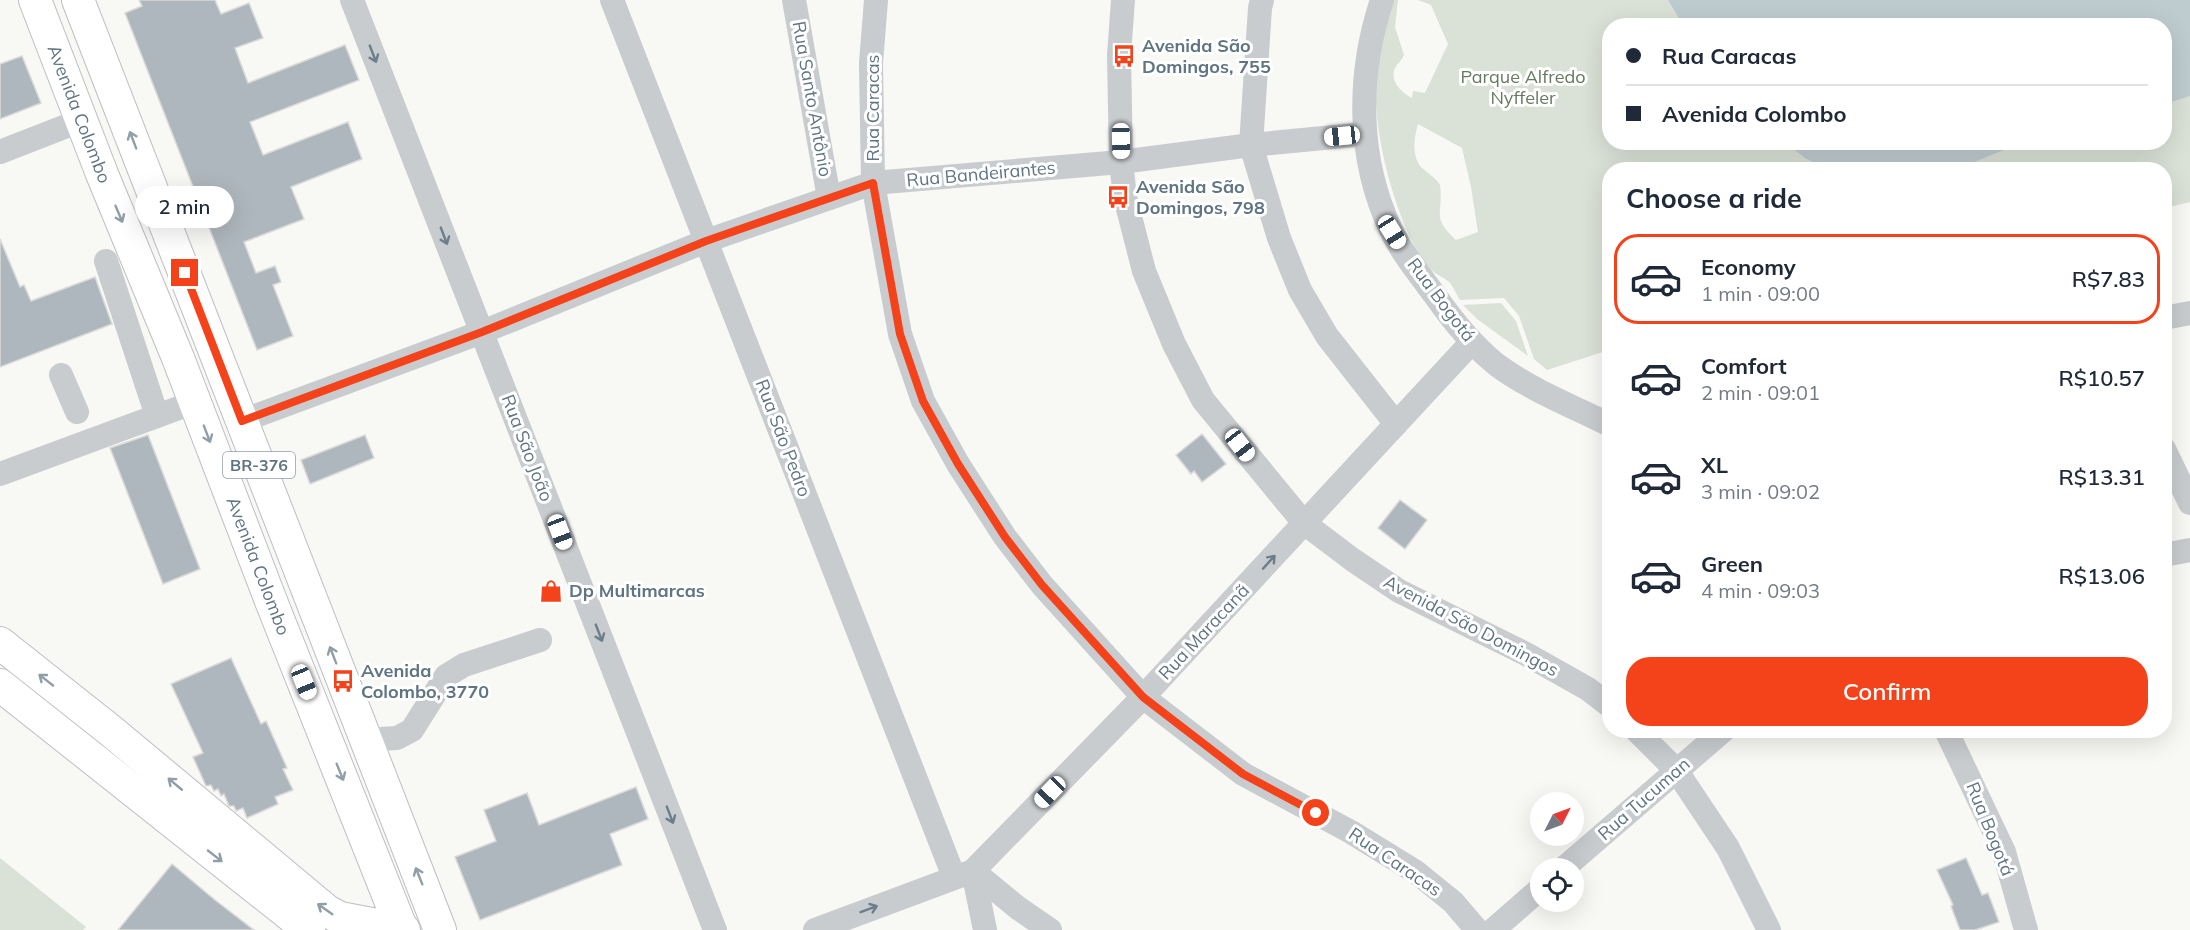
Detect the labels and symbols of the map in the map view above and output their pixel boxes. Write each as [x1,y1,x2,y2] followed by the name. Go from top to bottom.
[787,19,837,178] street label: Rua Santo Antônio
[1142,34,1271,78] place label: Avenida São Domingos, 755
[42,41,116,186] street label: Avenida Colombo
[1111,43,1137,69] bus stop icon: Avenida São Domingos, 755
[369,45,380,63] one-way arrow
[861,54,884,161] street label: Rua Caracas
[1460,65,1586,109] park label: Parque Alfredo Nyffeler
[1112,123,1130,159] car
[1323,125,1361,147] car
[127,131,138,150] one-way arrow
[905,156,1057,191] street label: Rua Bandeirantes
[1136,175,1265,219] place label: Avenida São Domingos, 798
[1105,184,1131,210] bus stop icon: Avenida São Domingos, 798
[136,186,234,228] callout: 2 min
[114,204,125,222] one-way arrow
[1375,212,1409,252] car
[440,226,451,245] one-way arrow
[1402,253,1480,346] street label: Rua Bogotá
[171,259,198,286] route end
[751,376,816,500] street label: Rua São Pedro
[497,391,558,505] street label: Rua São João
[202,424,213,442] one-way arrow
[1222,425,1258,465] car
[223,452,295,478] road number: BR-376
[221,493,295,638] street label: Avenida Colombo
[545,512,575,552] car
[1262,554,1276,569] one-way arrow
[1380,570,1563,681] street label: Avenida São Domingos
[538,578,564,604] shop icon: Dp Multimarcas
[569,579,705,602] place label: Dp Multimarcas
[1153,579,1254,684] street label: Rua Maracanã
[595,623,606,642] one-way arrow
[326,646,337,665] one-way arrow
[361,659,489,703] place label: Avenida Colombo, 3770
[289,662,319,702] car
[330,668,356,694] bus stop icon: Avenida Colombo, 3770
[38,673,54,686] one-way arrow
[1593,752,1695,845] street label: Rua Tucuman
[335,762,346,780] one-way arrow
[1031,773,1069,811] car
[167,778,183,791] one-way arrow
[1961,779,2020,879] street label: Rua Bogotá
[1530,792,1584,846] north arrow
[1302,799,1329,826] route start
[666,805,677,823] one-way arrow
[1345,822,1446,901] street label: Rua Caracas
[207,849,223,862] one-way arrow
[413,867,424,885] one-way arrow
[318,902,334,915] one-way arrow
[859,903,878,914] one-way arrow

